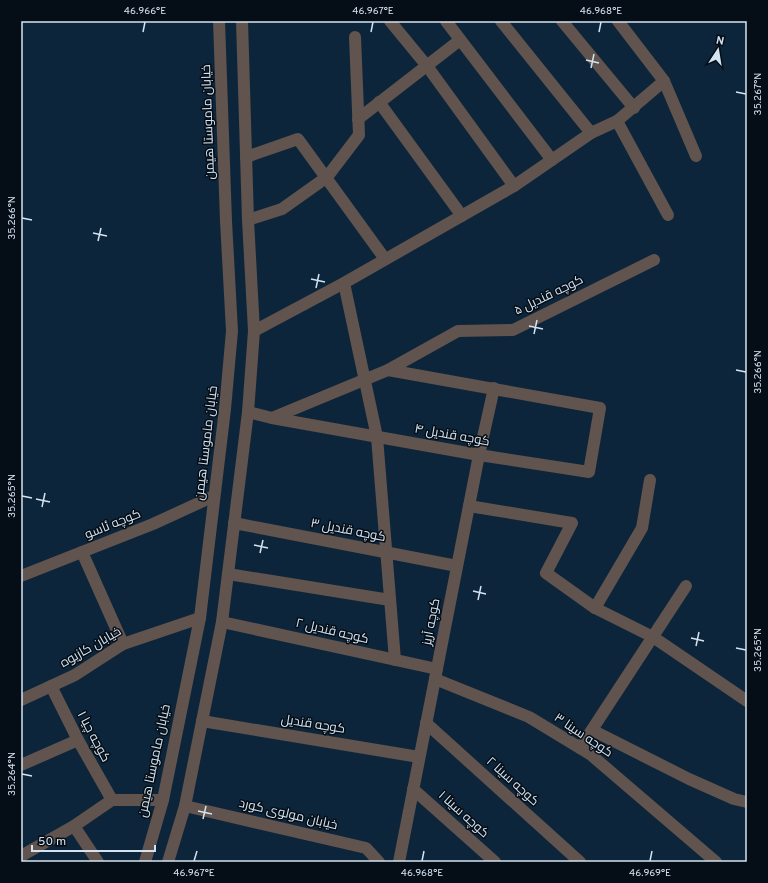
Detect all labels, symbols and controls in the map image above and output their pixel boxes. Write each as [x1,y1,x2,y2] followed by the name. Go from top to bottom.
[124,5,166,18] text: 46.966°E
[352,5,394,18] text: 46.967°E
[580,5,622,18] text: 46.968°E
[698,30,738,70] north arrow
[715,34,725,49] text: N
[199,64,219,180] street label: خیابان ماموستا هیمن
[752,73,765,115] text: 35.267°N
[6,196,19,240] text: 35.266°N
[512,272,586,320] street label: کوچه قندیل ۵
[752,350,765,394] text: 35.266°N
[192,385,222,501] street label: خیابان ماموستا هیمن
[413,421,491,451] street label: کوچه قندیل ۴
[6,474,19,518] text: 35.265°N
[83,507,143,543] street label: کوچه ئاسو
[309,516,387,546] street label: کوچه قندیل ۳
[418,597,444,648] street label: کوچه آریز
[294,616,370,648] street label: کوچه قندیل ۲
[58,624,124,672] street label: خیابان کازیوه
[752,628,765,672] text: 35.265°N
[135,703,175,819] street label: خیابان ماموستا هیمن
[73,709,113,765] street label: کوچه چیا ۱
[551,710,615,762] street label: کوچه سینا ۳
[280,712,346,738] street label: کوچه قندیل
[6,752,19,796] text: 35.264°N
[482,754,542,810] street label: کوچه سینا ۲
[434,788,492,842] street label: کوچه سینا ۱
[237,796,339,834] street label: خیابان مولوی کورد
[32,827,155,853] scale bar
[38,834,66,850] text: 50 m
[173,867,215,880] text: 46.967°E
[401,867,443,880] text: 46.968°E
[629,867,671,880] text: 46.969°E

